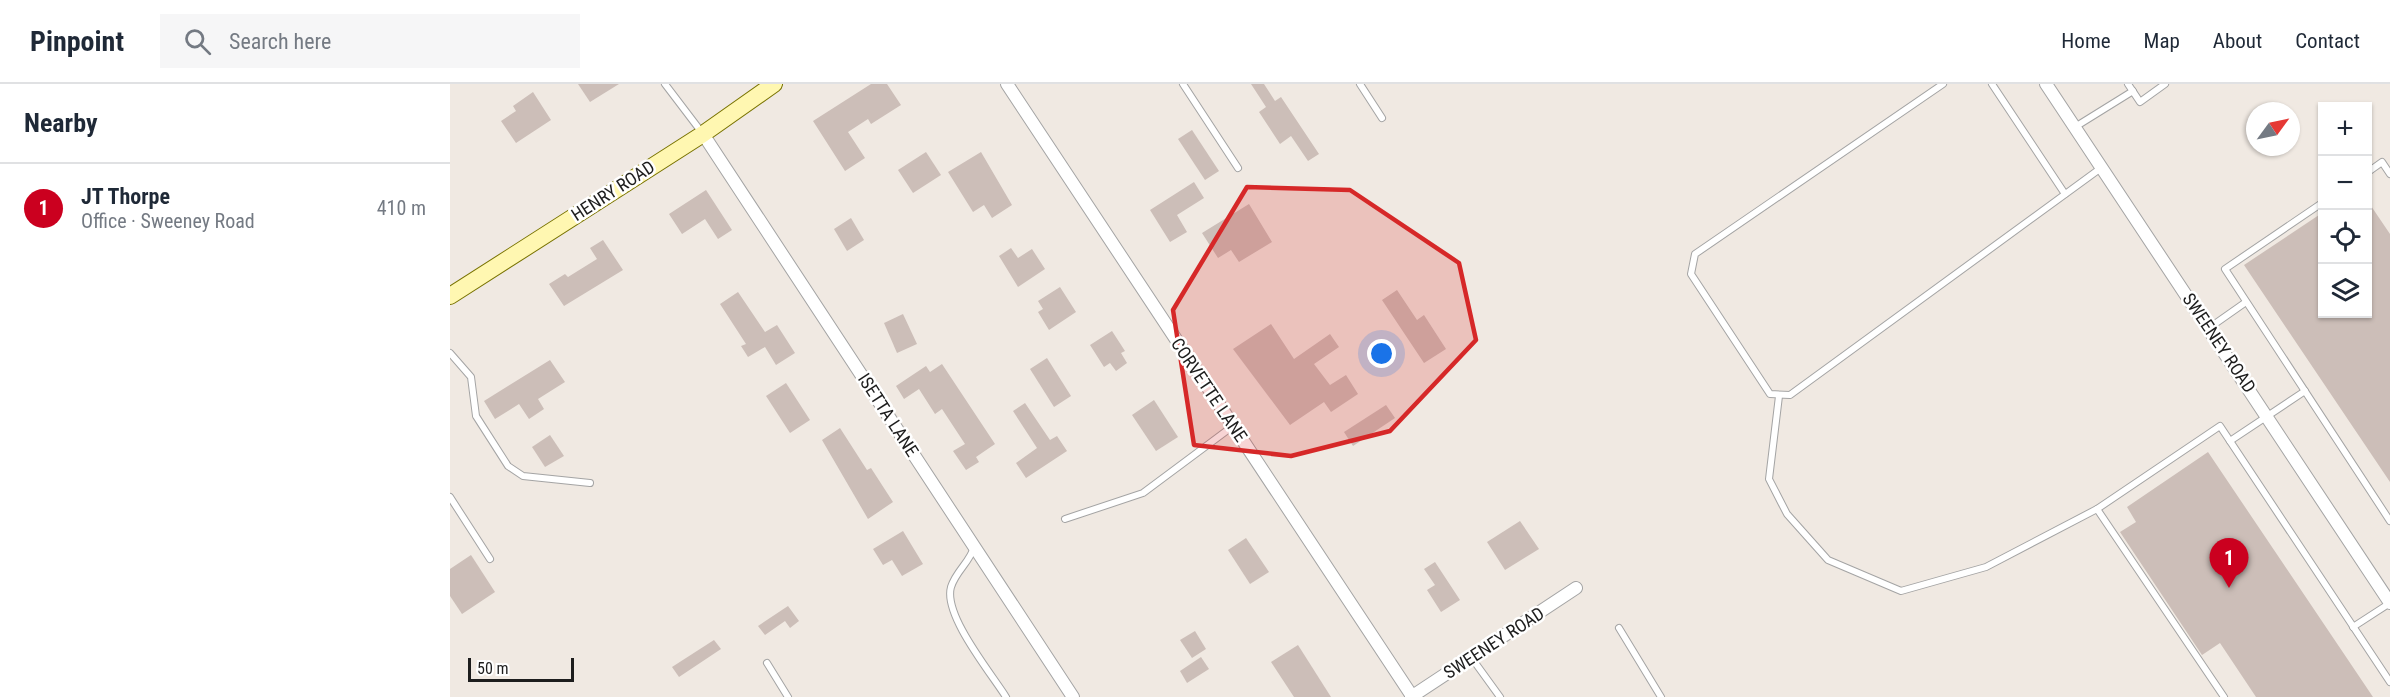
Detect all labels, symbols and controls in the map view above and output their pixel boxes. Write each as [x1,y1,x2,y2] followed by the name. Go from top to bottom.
[160,14,580,68] search box
[30,25,124,58] text: Pinpoint
[181,25,214,58] icon: search
[229,29,331,54] text: Search here
[2061,29,2111,53] text: Home
[2144,29,2180,53] text: Map
[2213,29,2262,53] text: About
[2295,29,2360,53] text: Contact
[2246,102,2300,156] north arrow
[2318,102,2372,318] map controls
[2318,102,2372,156] button: +
[24,108,98,138] text: Nearby
[567,156,658,225] street label: HENRY ROAD
[2318,156,2372,210] button: −
[81,184,170,209] text: JT Thorpe
[38,196,49,220] text: 1
[377,196,426,220] text: 410 m
[81,209,255,233] text: Office · Sweeney Road
[2318,210,2372,264] button: locate
[2318,264,2372,318] button: layers
[2178,289,2260,396] street label: SWEENEY ROAD
[1167,334,1252,446] street label: CORVETTE LANE
[1367,339,1396,368] your location
[854,369,923,460] street label: ISETTA LANE
[2210,538,2248,588] pin: 1
[1440,602,1548,683] street label: SWEENEY ROAD
[468,655,574,682] scale bar
[477,659,509,678] text: 50 m

